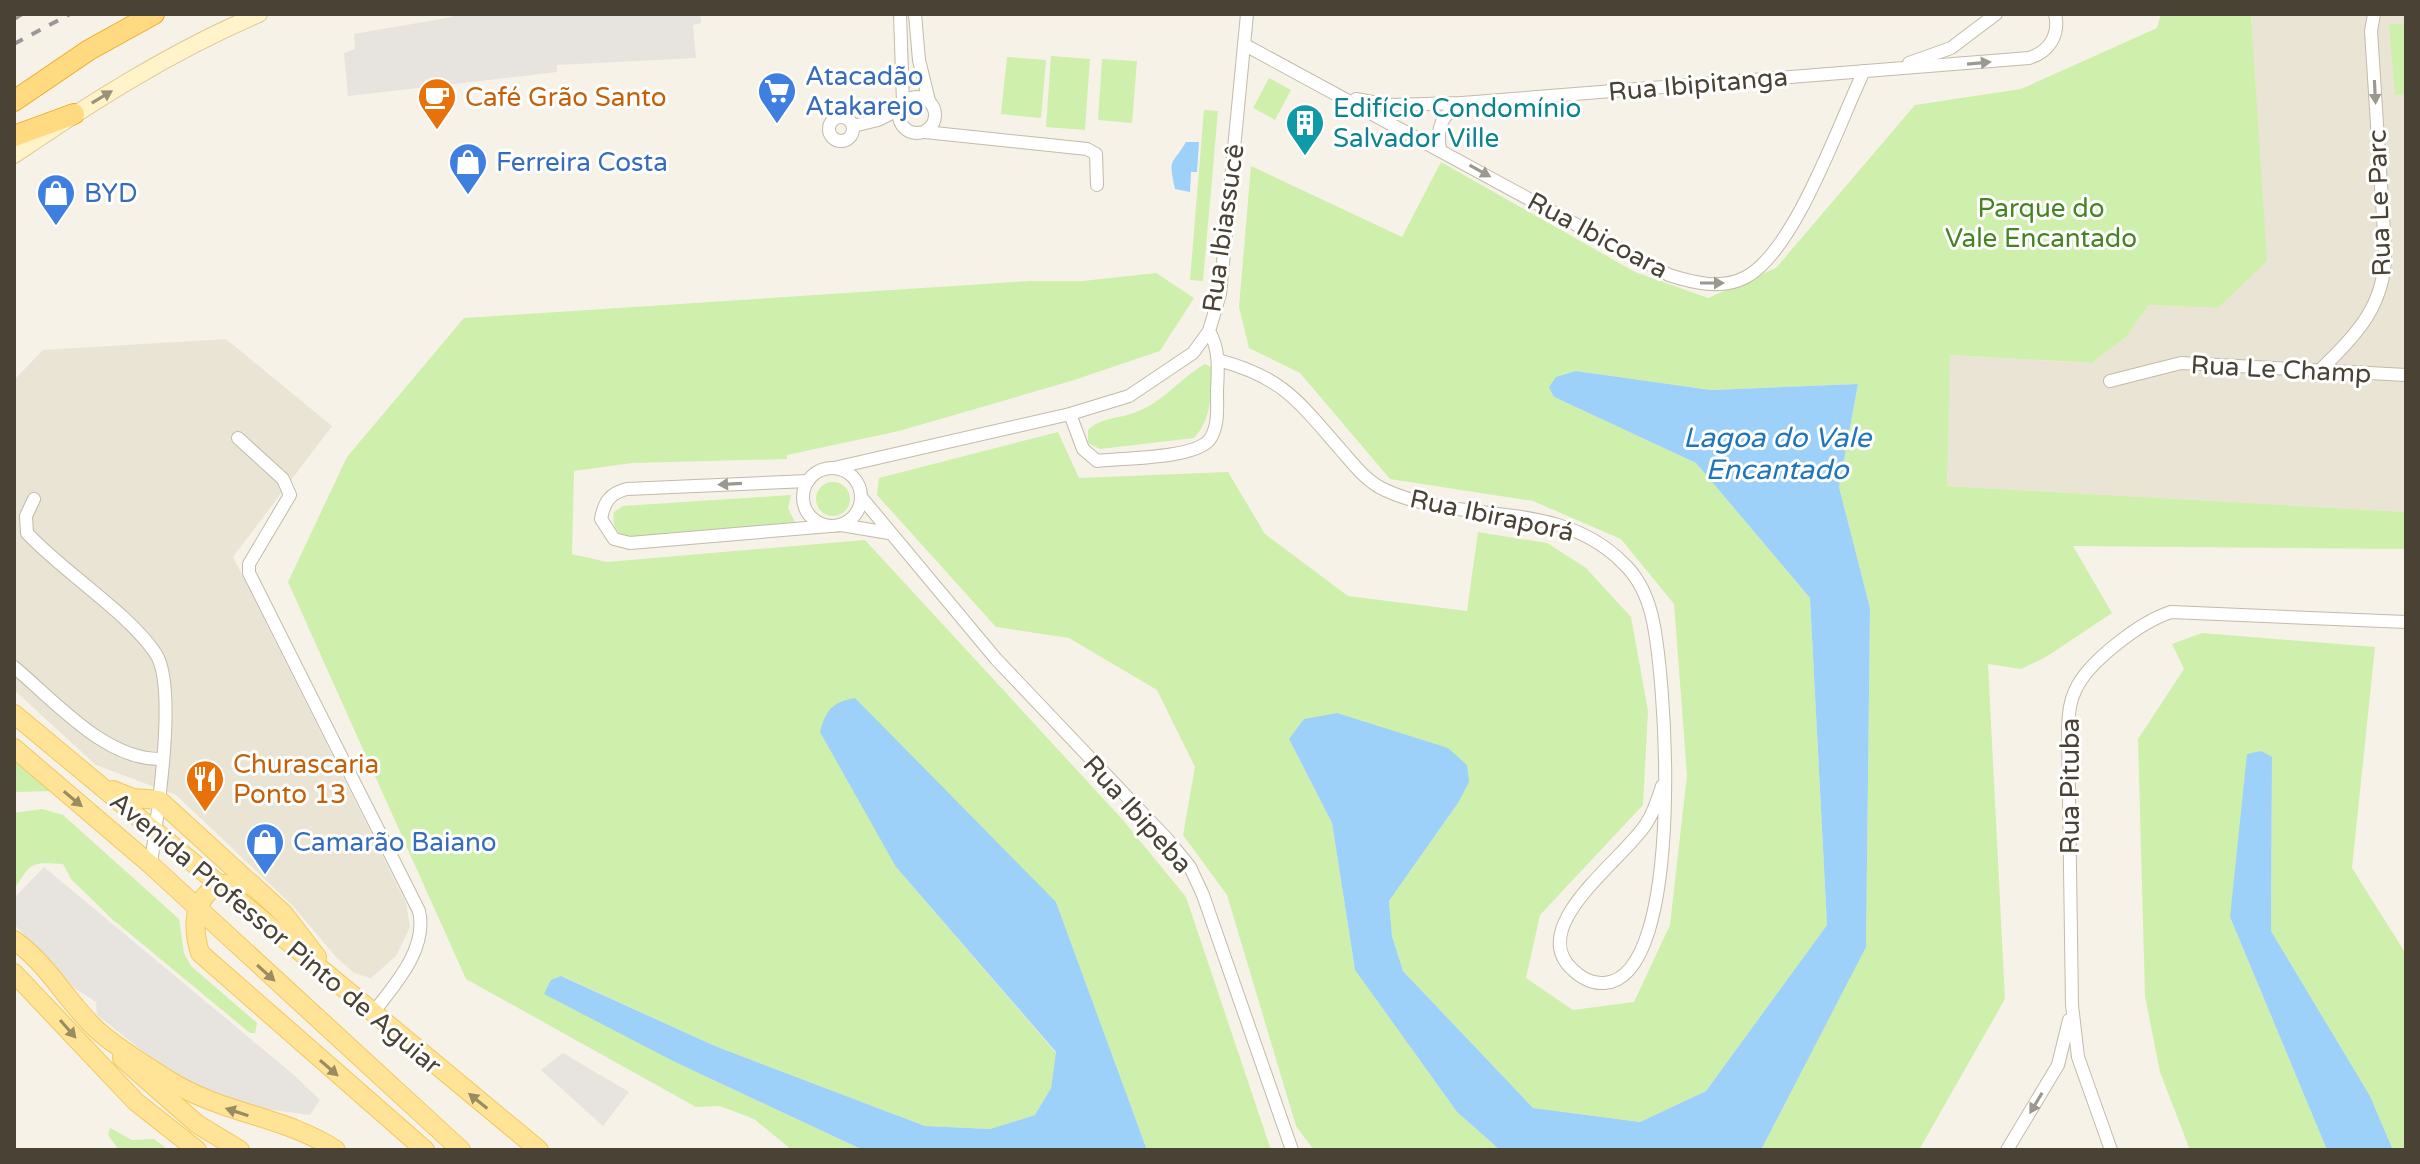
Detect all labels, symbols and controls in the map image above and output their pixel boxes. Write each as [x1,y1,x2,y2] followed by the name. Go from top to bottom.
[1967,56,1992,69] one-way arrow
[805,61,924,122] place label: Atacadão Atakarejo
[1607,61,1789,108] street label: Rua Ibipitanga
[756,70,798,125] supermarket icon: Atacadão Atakarejo
[416,76,458,131] cafe icon: Café Grão Santo
[2369,80,2382,105] one-way arrow
[465,82,667,113] place label: Café Grão Santo
[91,90,113,104] one-way arrow
[1333,93,1581,154] place label: Edifício Condomínio Salvador Ville
[1284,102,1326,157] building icon: Edifício Condomínio Salvador Ville
[2361,129,2398,277] street label: Rua Le Parc
[447,141,489,196] shop icon: Ferreira Costa
[1196,142,1251,314] street label: Rua Ibiassucê
[496,147,668,178] place label: Ferreira Costa
[1469,164,1491,178] one-way arrow
[35,172,77,227] shop icon: BYD
[84,178,137,209] place label: BYD
[1522,185,1673,285] street label: Rua Ibicoara
[1945,193,2137,254] park label: Parque do Vale Encantado
[1700,277,1725,289] one-way arrow
[2190,349,2372,390] street label: Rua Le Champ
[1683,421,1873,487] water label: Lagoa do Vale Encantado
[717,478,742,491] one-way arrow
[1407,483,1577,548] street label: Rua Ibiraporá
[2055,718,2086,854] street label: Rua Pituba
[233,749,379,810] place label: Churascaria Ponto 13
[1077,749,1199,880] street label: Rua Ibipeba
[184,758,226,813] restaurant icon: Churascaria Ponto 13
[104,786,448,1081] street label: Avenida Professor Pinto de Aguiar
[63,790,83,807] one-way arrow
[244,821,286,876] shop icon: Camarão Baiano
[293,827,497,858] place label: Camarão Baiano
[257,963,276,981] one-way arrow
[59,1018,76,1038] one-way arrow
[319,1059,339,1076] one-way arrow
[2029,1092,2043,1114] one-way arrow
[469,1093,489,1110] one-way arrow
[225,1106,249,1118] one-way arrow

